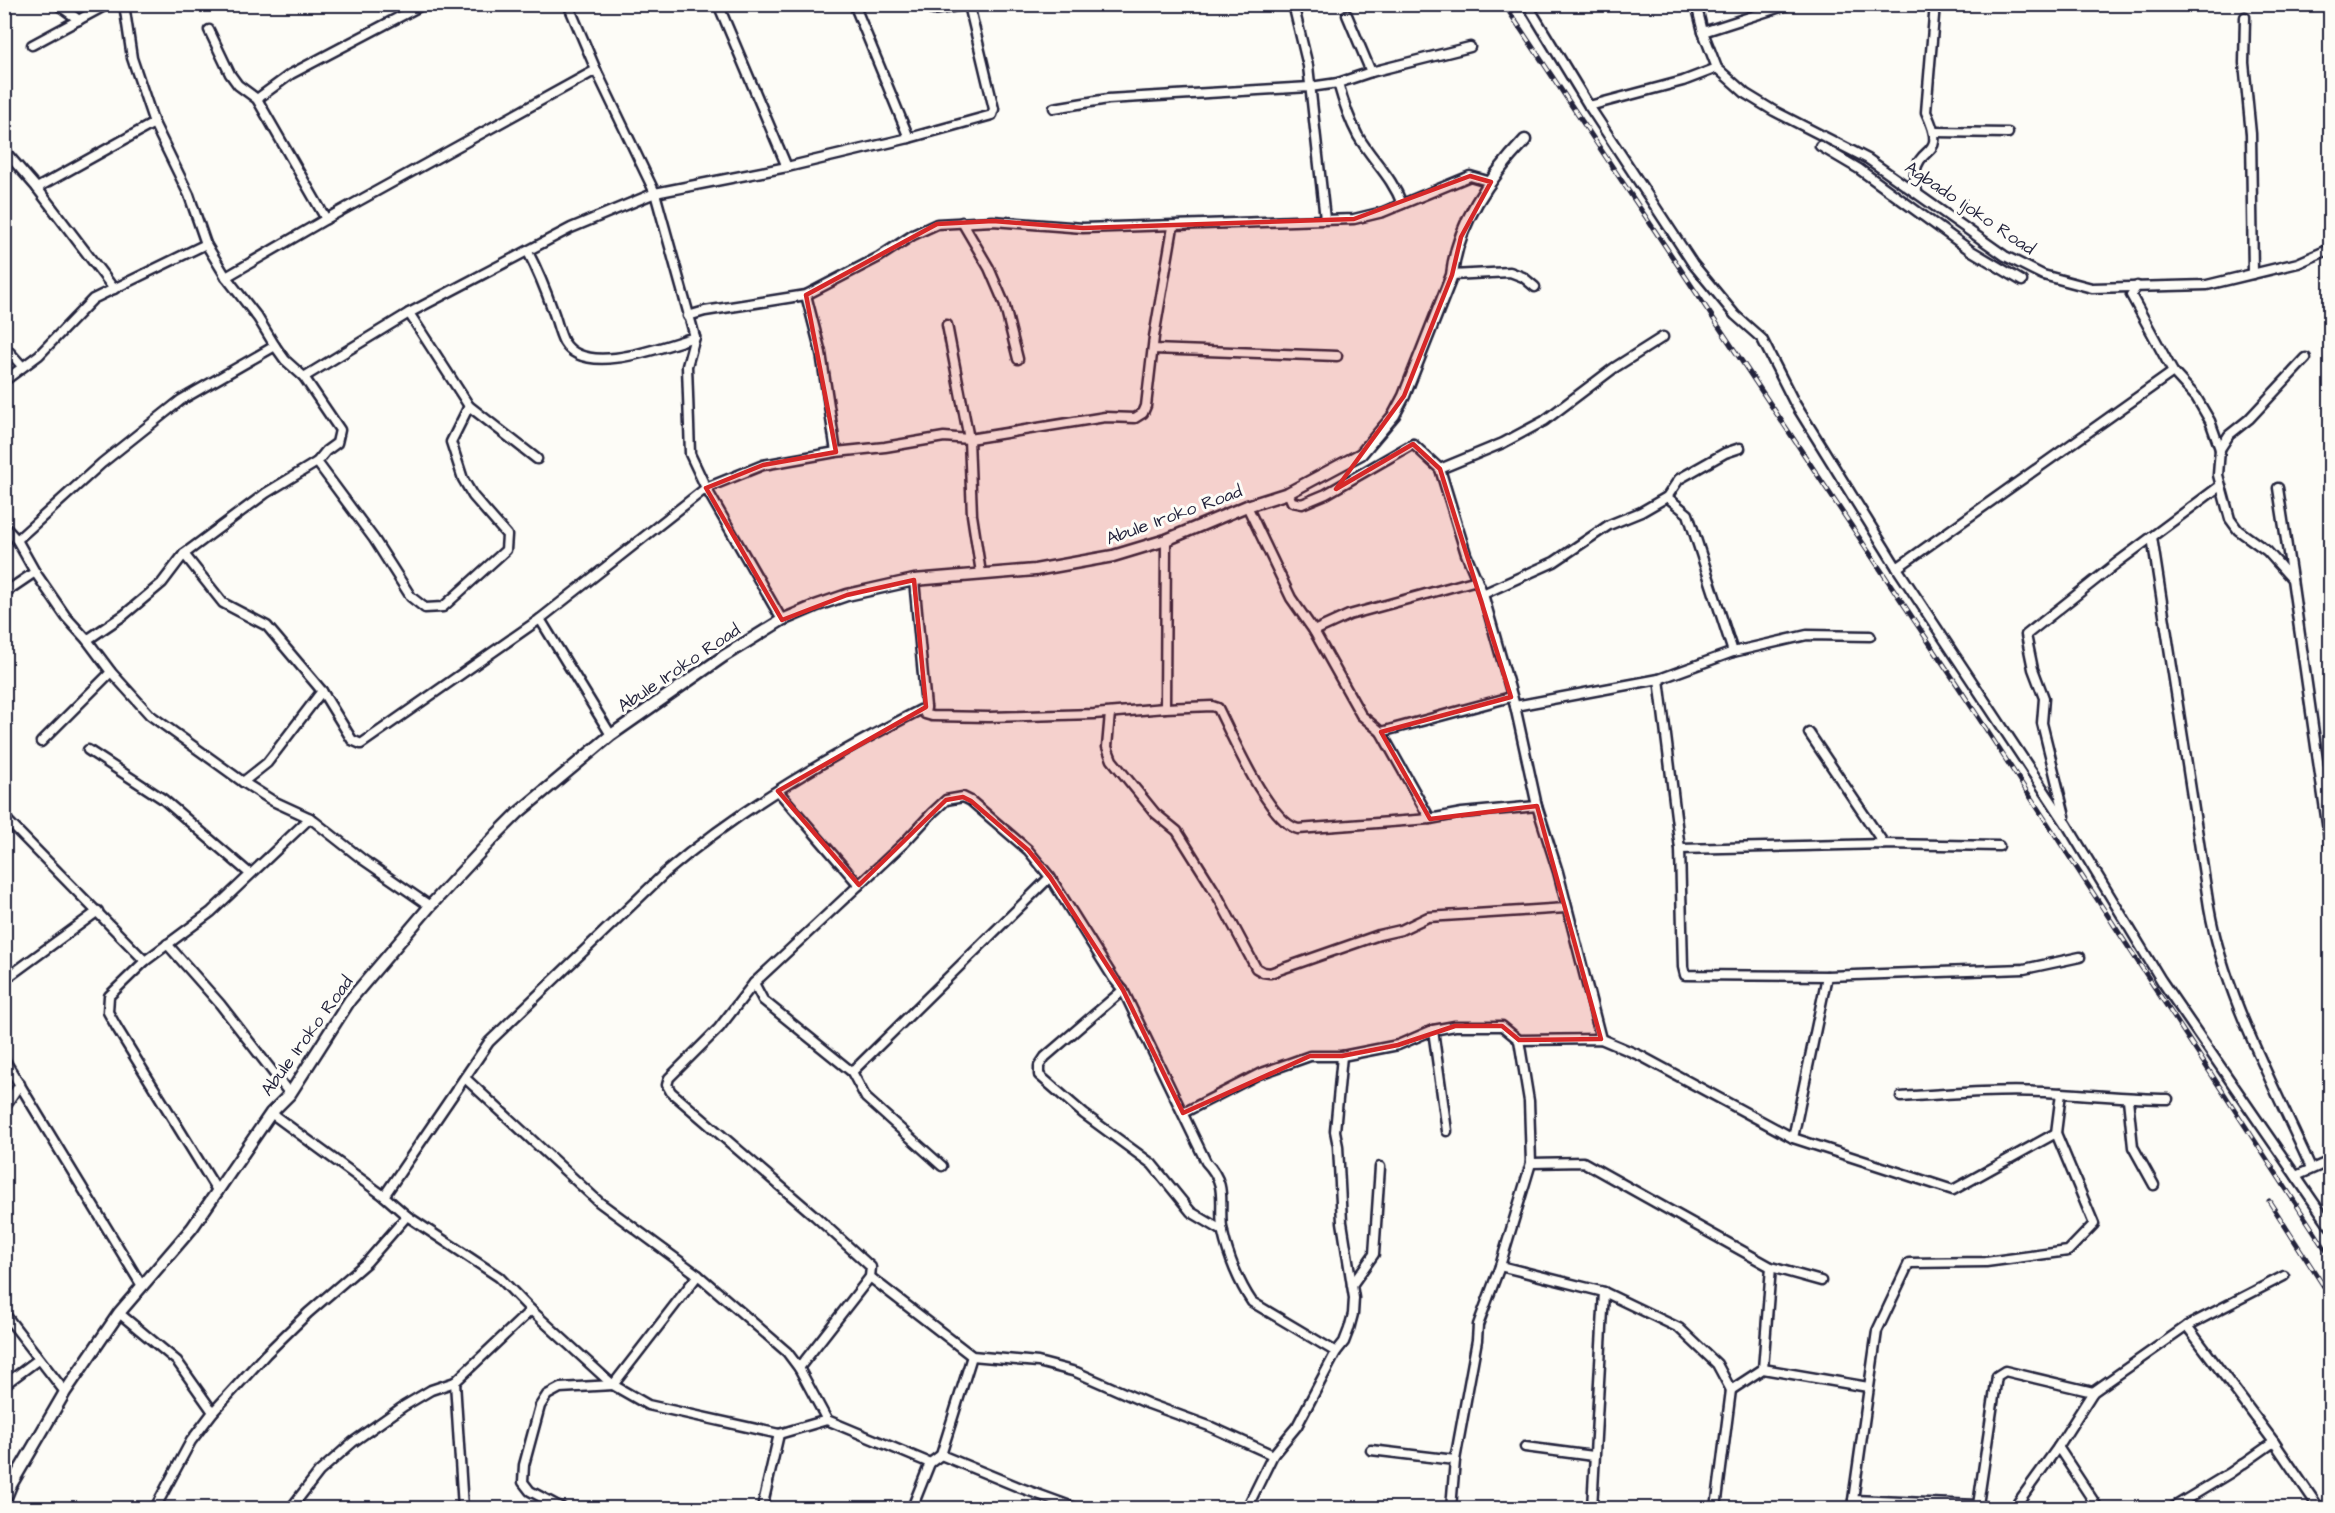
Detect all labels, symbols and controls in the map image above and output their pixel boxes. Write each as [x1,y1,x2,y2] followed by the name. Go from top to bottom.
[1899,155,2040,262] street label: Agbado Ijoko Road
[1103,479,1245,551] street label: Abule Iroko Road
[613,618,745,718] street label: Abule Iroko Road
[255,971,359,1101] street label: Abule Iroko Road

